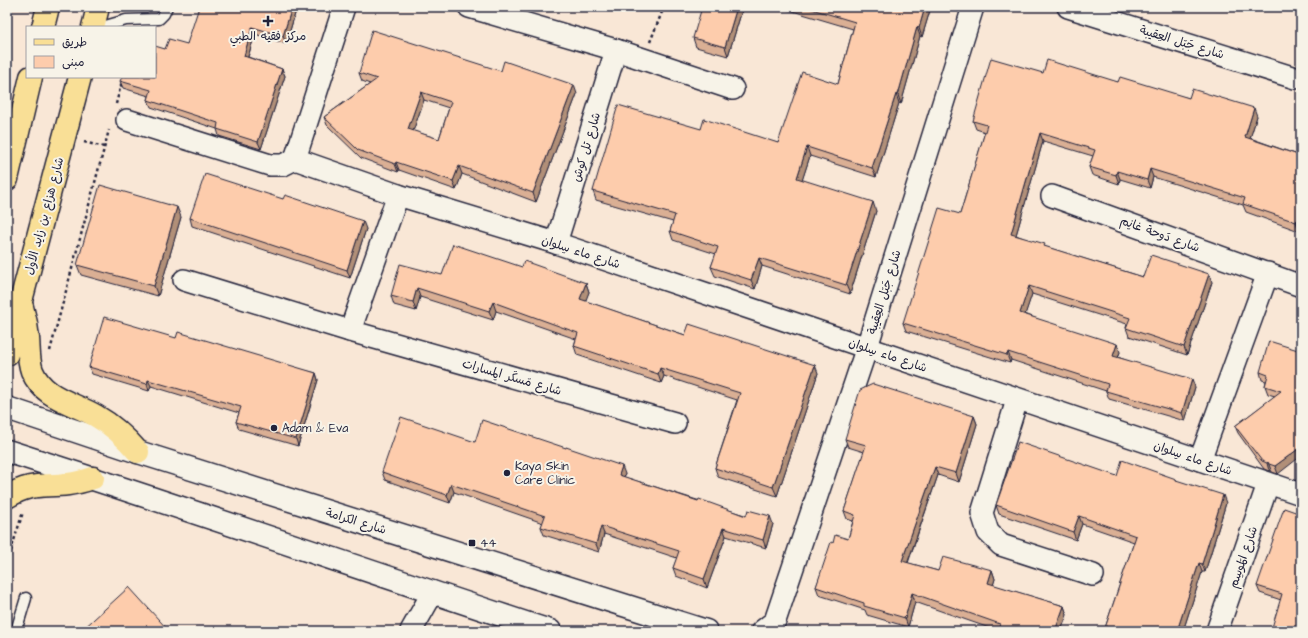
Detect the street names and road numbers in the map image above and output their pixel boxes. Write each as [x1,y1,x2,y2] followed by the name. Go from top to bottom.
[1138,22,1226,63] street label: شارع جَبَل العِقيبة
[568,110,605,184] street label: شارع تل كوش
[21,156,68,277] street label: شارع هزاع بن زايد الأول
[1118,212,1202,257] street label: شارع دَوحة غانِم
[539,232,622,273] street label: شارع ماء سِلوان
[864,248,905,336] street label: شارع جَبَل العِقيبة
[846,334,929,377] street label: شارع ماء سِلوان
[460,355,564,400] street label: شارع مَسكَر المِسارات
[1151,437,1234,480] street label: شارع ماء سِلوان
[323,504,388,539] street label: شارع الكرامة
[1225,524,1262,590] street label: شارع المَوسِم

